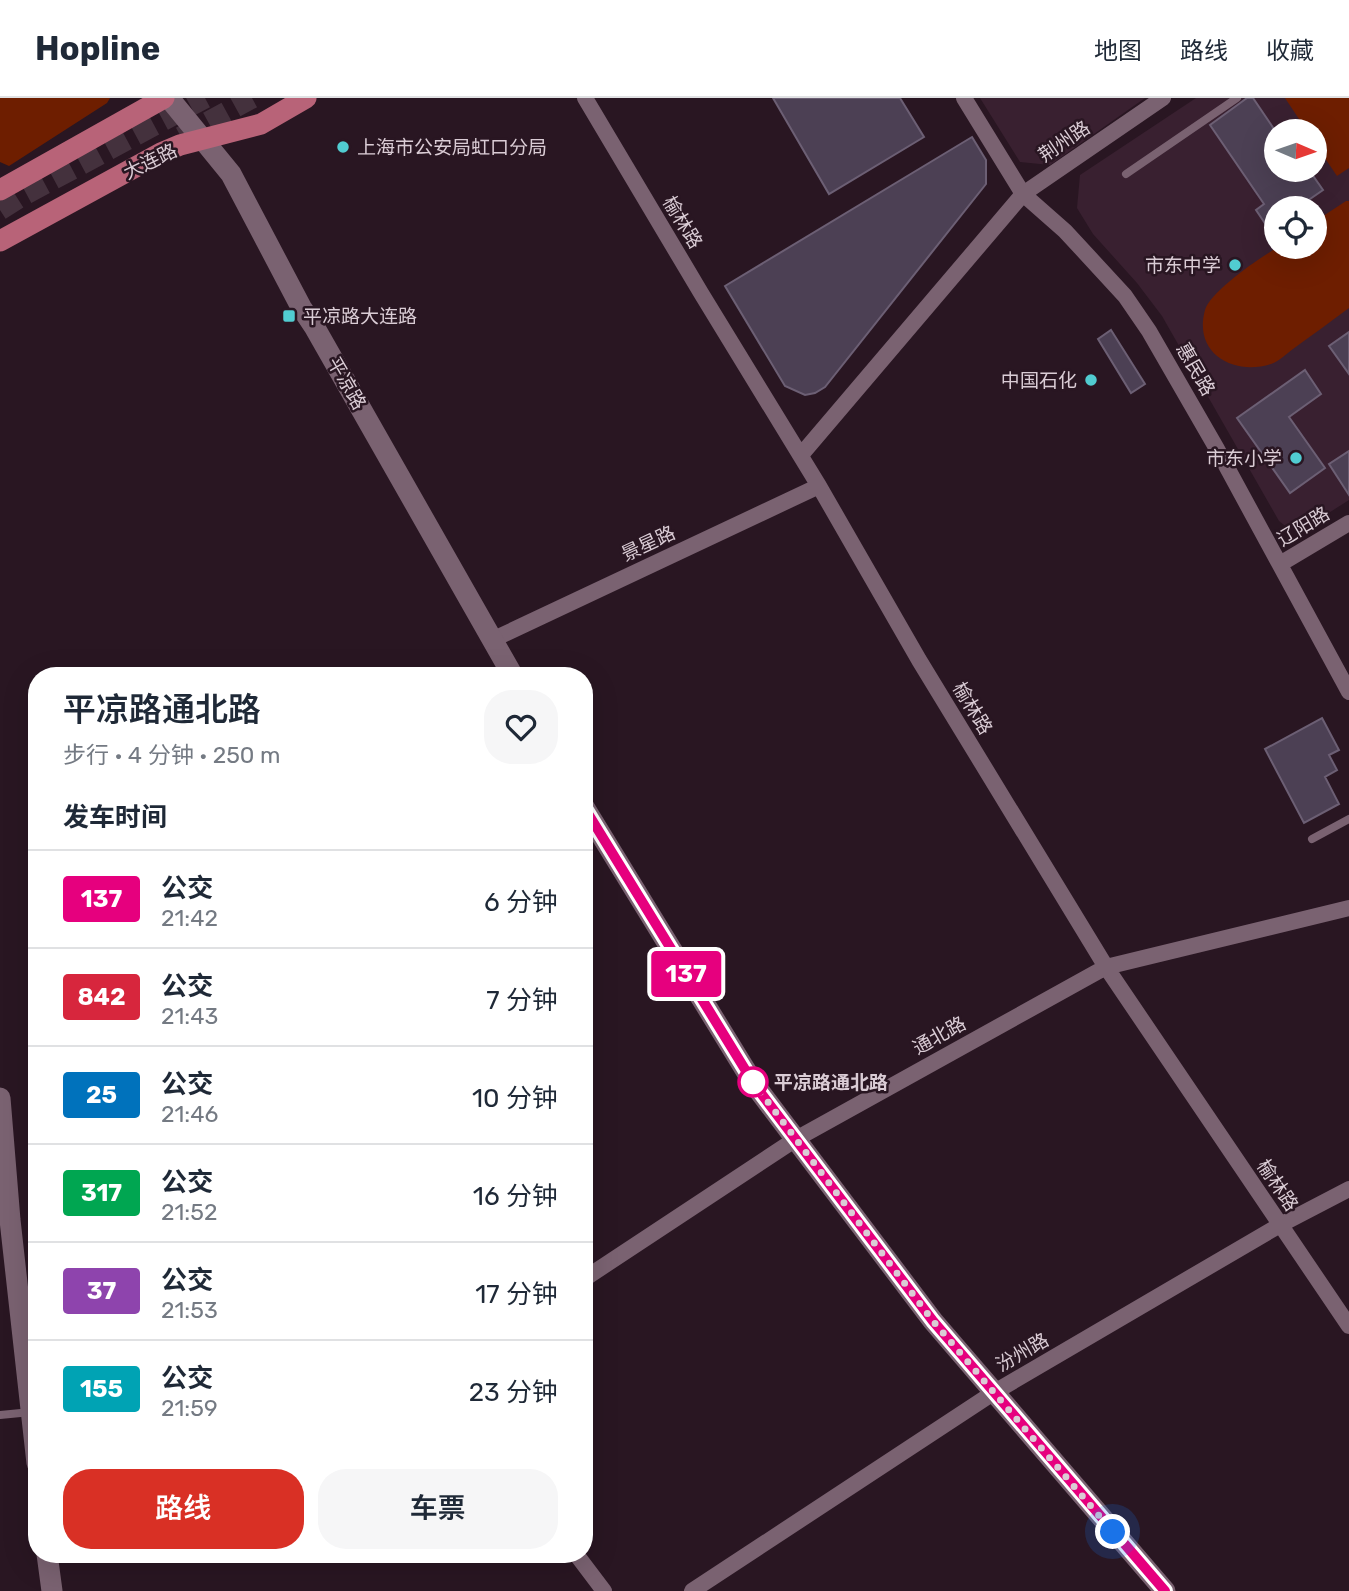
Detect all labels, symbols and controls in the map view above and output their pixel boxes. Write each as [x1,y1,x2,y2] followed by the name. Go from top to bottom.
[35,29,160,68] text: Hopline
[1094,37,1142,65] text: 地图
[1180,37,1228,65] text: 路线
[1266,37,1314,65] text: 收藏
[1034,116,1094,167] street label: 荆州路
[1264,119,1326,182] north arrow
[1264,119,1327,259] map controls
[357,136,547,159] place label: 上海市公安局虹口分局
[120,139,181,184] street label: 大连路
[335,139,351,155] marker: 上海市公安局虹口分局
[658,192,707,253] street label: 榆林路
[1264,196,1327,259] button: locate
[1145,254,1221,277] place label: 市东中学
[1227,257,1243,273] marker: 市东中学
[303,305,417,328] place label: 平凉路大连路
[281,308,297,324] marker: 平凉路大连路
[1171,339,1220,400] street label: 惠民路
[322,353,371,414] street label: 平凉路
[1001,369,1077,392] place label: 中国石化
[1083,372,1099,388] marker: 中国石化
[1206,447,1282,470] place label: 市东小学
[1288,450,1304,466] marker: 市东小学
[1273,502,1334,551] street label: 辽阳路
[618,521,679,566] street label: 景星路
[948,678,997,739] street label: 榆林路
[63,690,261,729] text: 平凉路通北路
[484,690,558,764] button: heart
[63,741,281,769] text: 步行 · 4 分钟 · 250 m
[63,802,167,833] text: 发车时间
[161,873,213,904] text: 公交
[81,885,122,913] text: 137
[484,887,558,918] text: 6 分钟
[161,904,218,932] text: 21:42
[646,951,726,997] line badge: 137
[665,960,707,988] text: 137
[161,971,213,1002] text: 公交
[77,983,126,1011] text: 842
[486,985,558,1016] text: 7 分钟
[161,1002,218,1030] text: 21:43
[909,1012,970,1059] street label: 通北路
[738,1067,768,1097] marker: 平凉路通北路
[161,1069,213,1100] text: 公交
[774,1071,888,1094] place label: 平凉路通北路
[86,1081,117,1109] text: 25
[472,1083,558,1114] text: 10 分钟
[161,1100,218,1128] text: 21:46
[1252,1155,1303,1215] street label: 榆林路
[161,1167,213,1198] text: 公交
[81,1179,122,1207] text: 317
[473,1181,558,1212] text: 16 分钟
[161,1198,217,1226] text: 21:52
[161,1265,213,1296] text: 公交
[87,1277,116,1305] text: 37
[475,1279,558,1310] text: 17 分钟
[161,1296,218,1324] text: 21:53
[992,1328,1053,1377] street label: 汾州路
[161,1363,213,1394] text: 公交
[80,1375,123,1403] text: 155
[469,1377,558,1408] text: 23 分钟
[161,1394,218,1422] text: 21:59
[63,1469,304,1549] button: 路线
[318,1469,558,1549] button: 车票
[1095,1514,1130,1549] your location

